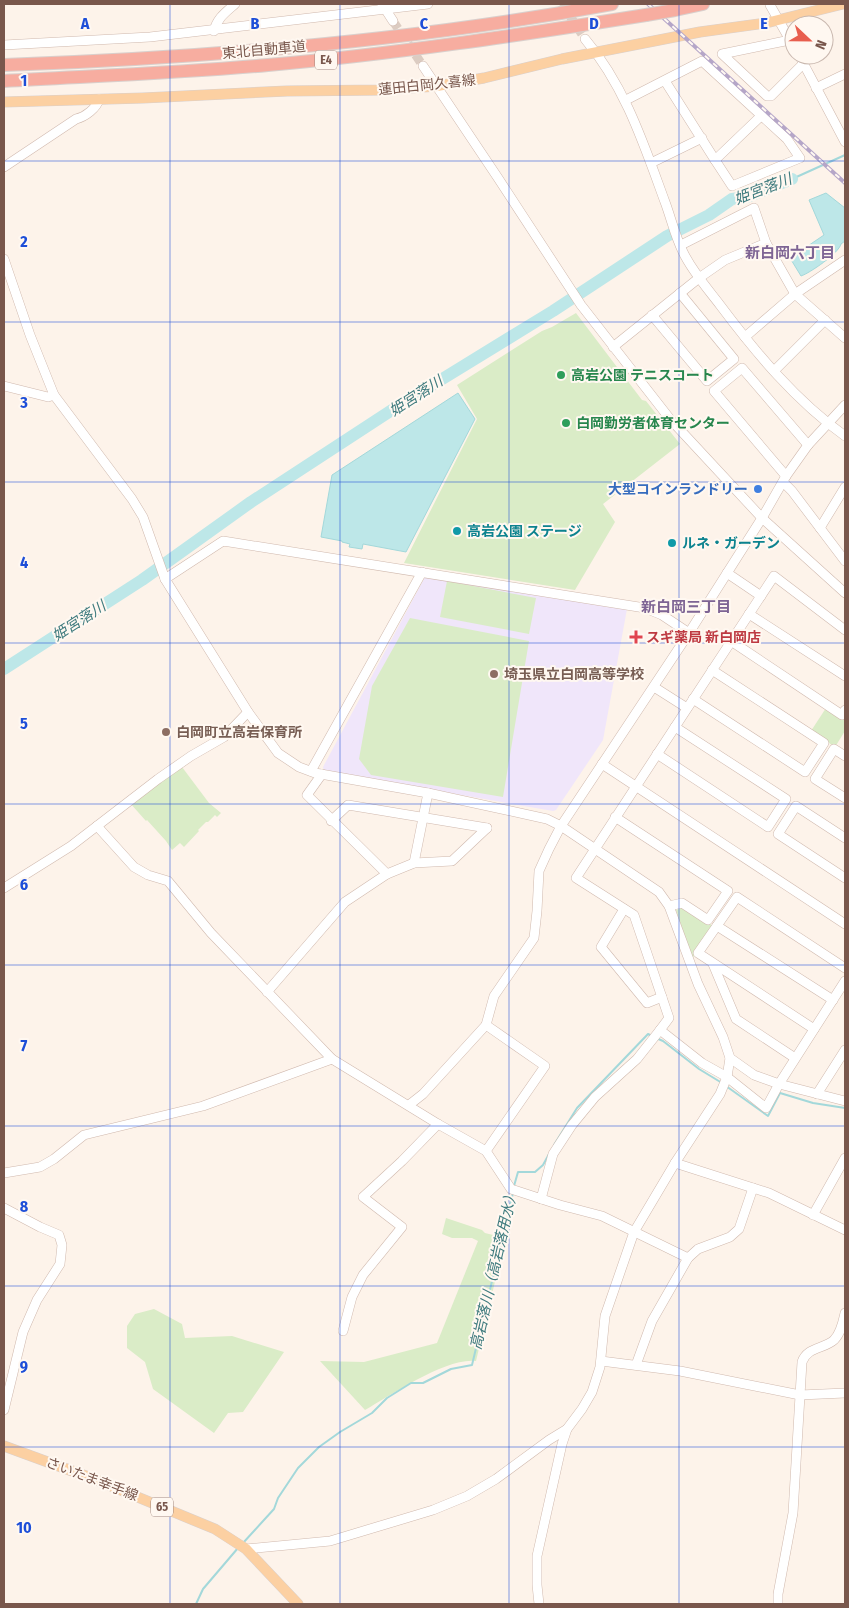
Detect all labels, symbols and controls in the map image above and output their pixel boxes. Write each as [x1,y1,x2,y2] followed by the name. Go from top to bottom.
[80,14,90,33] text: A
[251,14,260,33] text: B
[420,14,429,33] text: C
[589,14,599,33] text: D
[760,14,768,33] text: E
[784,15,834,65] north arrow
[221,38,307,62] street label: 東北自動車道
[811,38,830,52] text: N
[315,50,337,70] road number: E4
[21,71,27,90] text: 1
[377,71,477,99] street label: 蓮田白岡久喜線
[732,169,796,208] water label: 姫宮落川
[19,232,28,251] text: 2
[745,244,835,262] district label: 新白岡六丁目
[571,367,714,384] place label: 高岩公園 テニスコート
[555,369,567,381] marker: 高岩公園 テニスコート
[386,371,448,420] water label: 姫宮落川
[19,393,28,412] text: 3
[576,415,730,432] place label: 白岡勤労者体育センター
[560,417,572,429] marker: 白岡勤労者体育センター
[608,481,748,498] place label: 大型コインランドリー
[752,483,764,495] marker: 大型コインランドリー
[467,523,582,540] place label: 高岩公園 ステージ
[451,525,463,537] marker: 高岩公園 ステージ
[682,535,780,552] place label: ルネ・ガーデン
[666,537,678,549] marker: ルネ・ガーデン
[20,553,28,572] text: 4
[49,596,111,645] water label: 姫宮落川
[641,598,731,616] district label: 新白岡三丁目
[646,629,761,646] place label: スギ薬局 新白岡店
[630,631,642,643] marker: スギ薬局 新白岡店
[504,666,644,683] place label: 埼玉県立白岡高等学校
[488,668,500,680] marker: 埼玉県立白岡高等学校
[20,714,28,733] text: 5
[176,724,302,741] place label: 白岡町立高岩保育所
[160,726,172,738] marker: 白岡町立高岩保育所
[20,875,28,894] text: 6
[21,1036,28,1055] text: 7
[467,1187,521,1351] water label: 高岩落川（高岩落用水）
[20,1197,29,1216] text: 8
[20,1357,28,1376] text: 9
[43,1454,141,1504] street label: さいたま幸手線
[151,1498,173,1516] road number: 65
[16,1518,32,1537] text: 10

